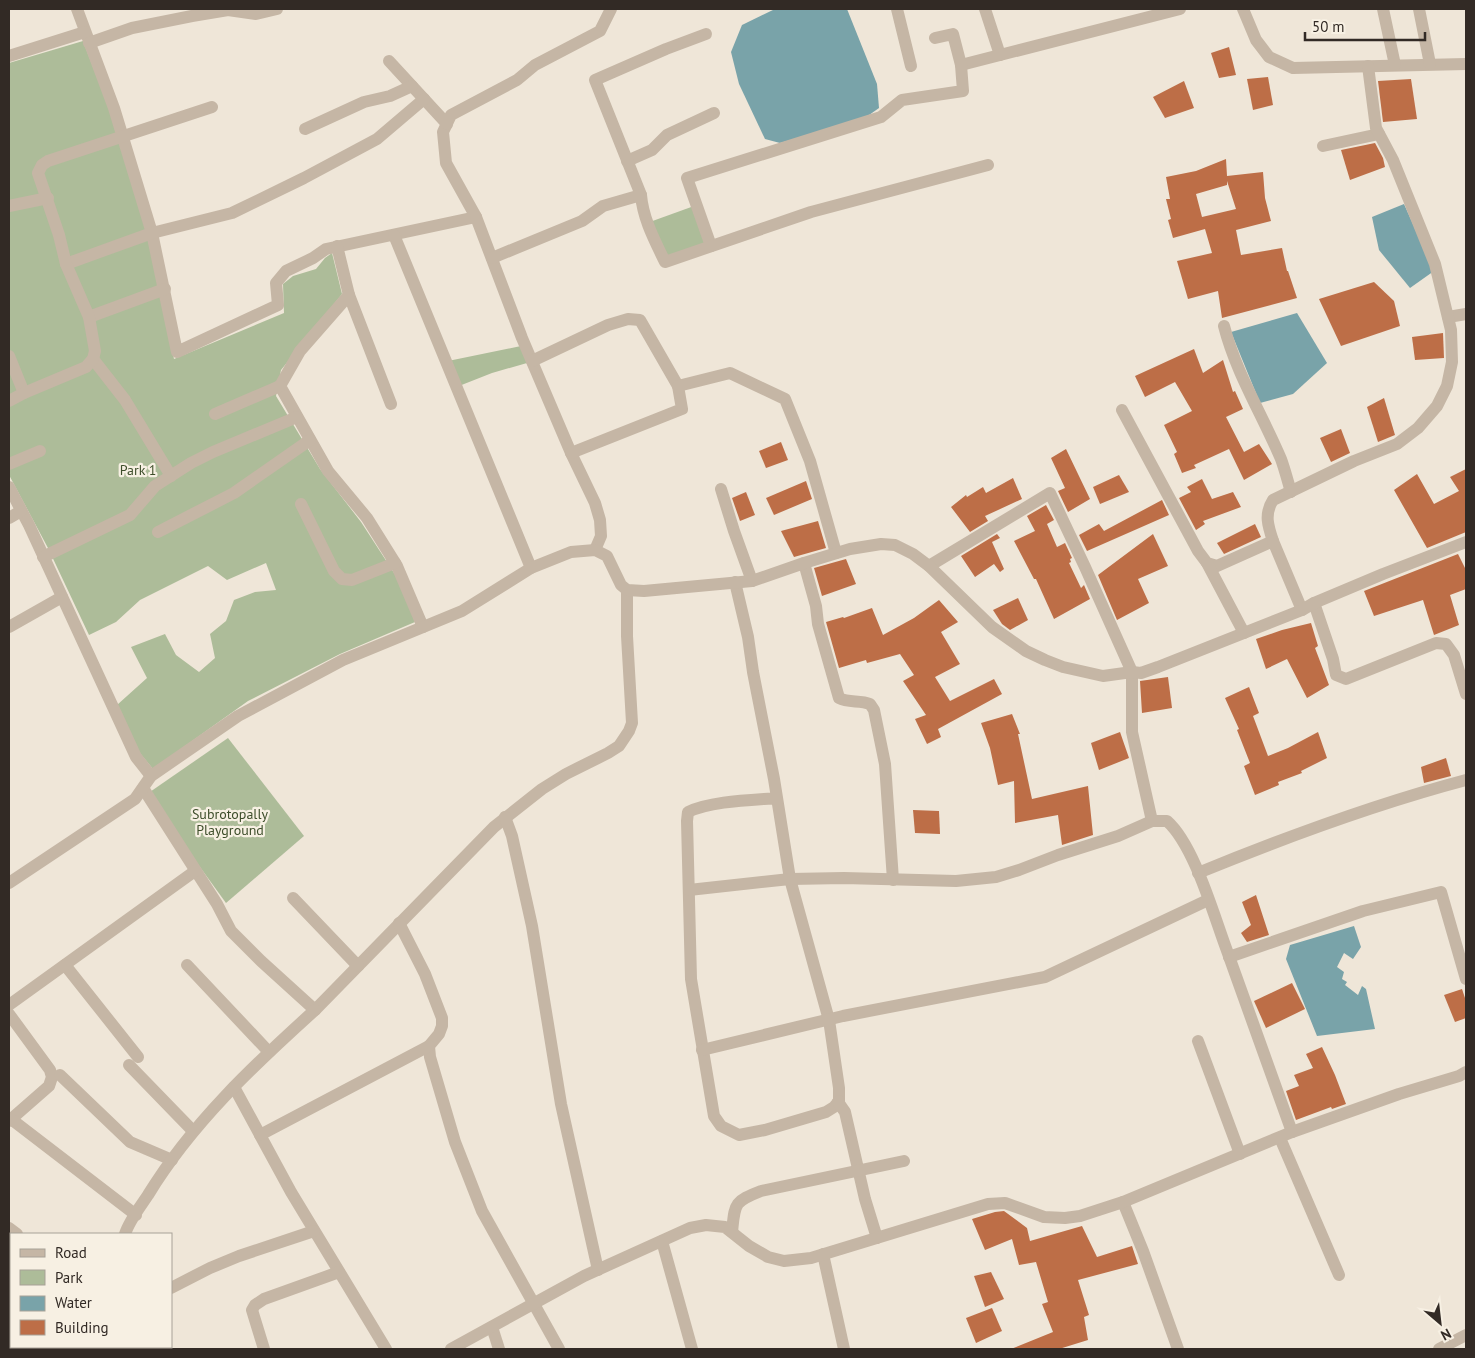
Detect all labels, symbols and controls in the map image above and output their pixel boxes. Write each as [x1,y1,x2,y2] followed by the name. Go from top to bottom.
[1305,10,1425,42] scale bar
[1312,17,1345,36] text: 50 m
[120,461,156,479] park label: Park 1
[192,805,269,839] park label: Subrotopally Playground
[10,1233,172,1348] legend
[55,1243,87,1262] text: Road
[55,1268,83,1287] text: Park
[55,1293,92,1312] text: Water
[1415,1298,1465,1348] north arrow
[55,1318,109,1337] text: Building
[1438,1324,1454,1345] text: N

